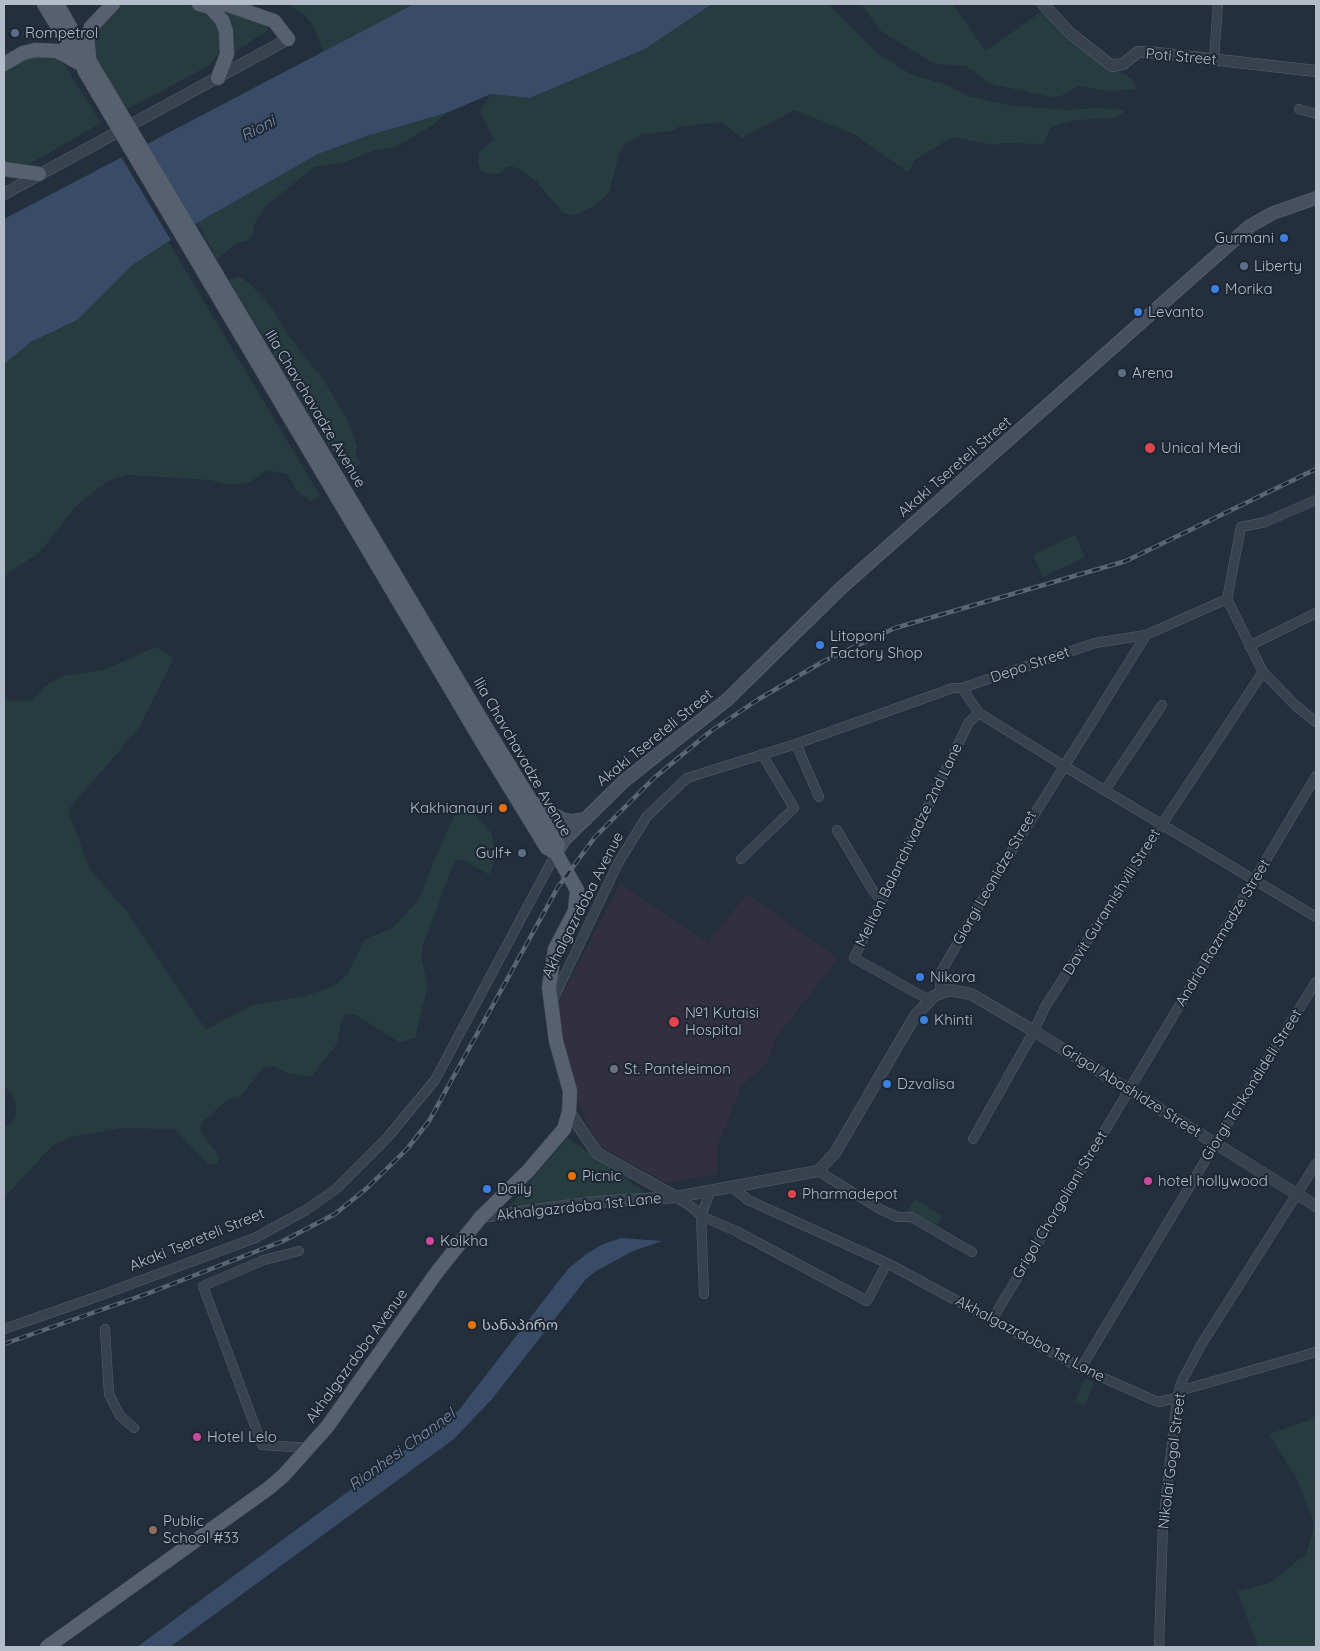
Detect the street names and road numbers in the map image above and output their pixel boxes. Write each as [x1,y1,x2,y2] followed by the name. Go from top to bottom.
[1145,45,1217,69] street label: Poti Street
[261,327,369,491] street label: Ilia Chavchavadze Avenue
[895,413,1015,521] street label: Akaki Tsereteli Street
[988,643,1072,687] street label: Depo Street
[469,674,575,840] street label: Ilia Chavchavadze Avenue
[593,686,717,790] street label: Akaki Tsereteli Street
[852,740,966,950] street label: Meliton Balanchivadze 2nd Lane
[949,808,1041,948] street label: Giorgi Leonidze Street
[1060,826,1164,978] street label: Davit Guramishvili Street
[538,829,628,981] street label: Akhalgazrdoba Avenue
[1172,856,1274,1010] street label: Andria Razmadze Street
[1198,1006,1306,1164] street label: Giorgi Tchkondideli Street
[1058,1041,1204,1141] street label: Grigol Abashidze Street
[1009,1128,1111,1282] street label: Grigol Chorgoliani Street
[496,1189,662,1225] street label: Akhalgazrdoba 1st Lane
[127,1205,267,1275] street label: Akaki Tsereteli Street
[302,1285,412,1427] street label: Akhalgazrdoba Avenue
[953,1292,1107,1386] street label: Akhalgazrdoba 1st Lane
[1155,1392,1189,1530] street label: Nikolai Gogol Street

